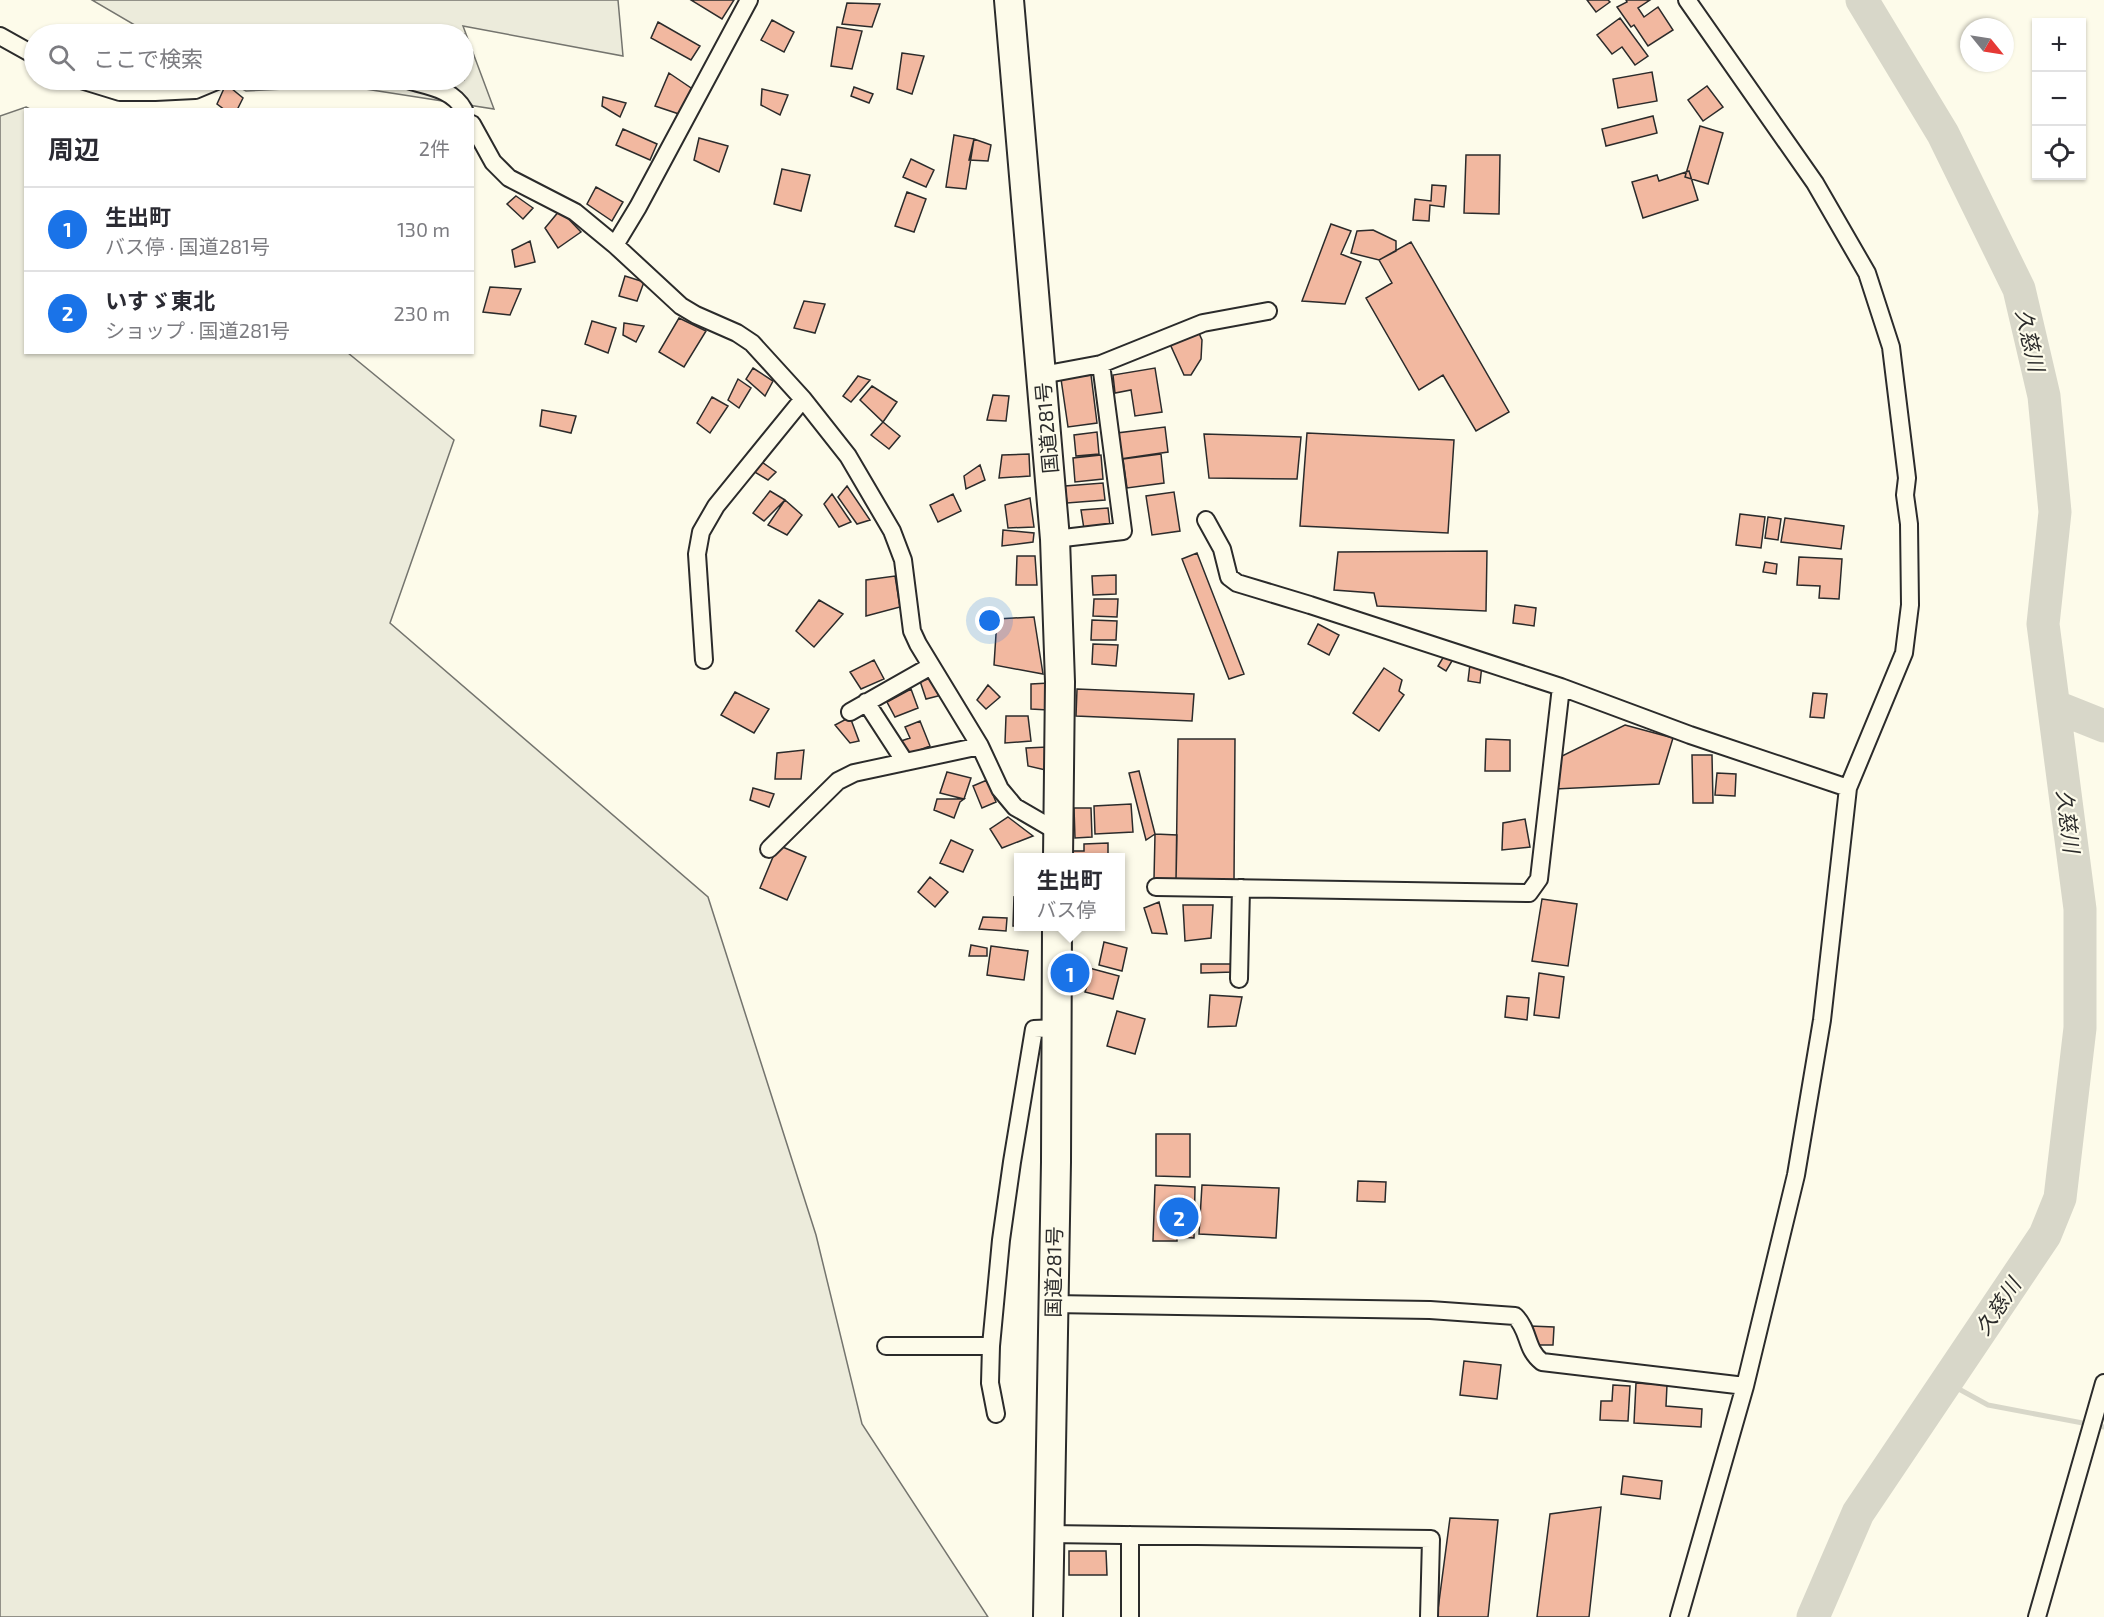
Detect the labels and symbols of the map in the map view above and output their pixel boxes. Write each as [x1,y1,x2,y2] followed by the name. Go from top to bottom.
[1960,18,2014,72] north arrow
[2012,306,2051,375] water label: 久慈川
[1030,381,1062,475] street label: 国道281号
[975,606,1004,635] your location
[2053,788,2085,856] water label: 久慈川
[1050,950,1090,996] pin: 1
[1160,1194,1198,1240] pin: 2
[1040,1226,1066,1318] street label: 国道281号
[1969,1271,2026,1339] water label: 久慈川

